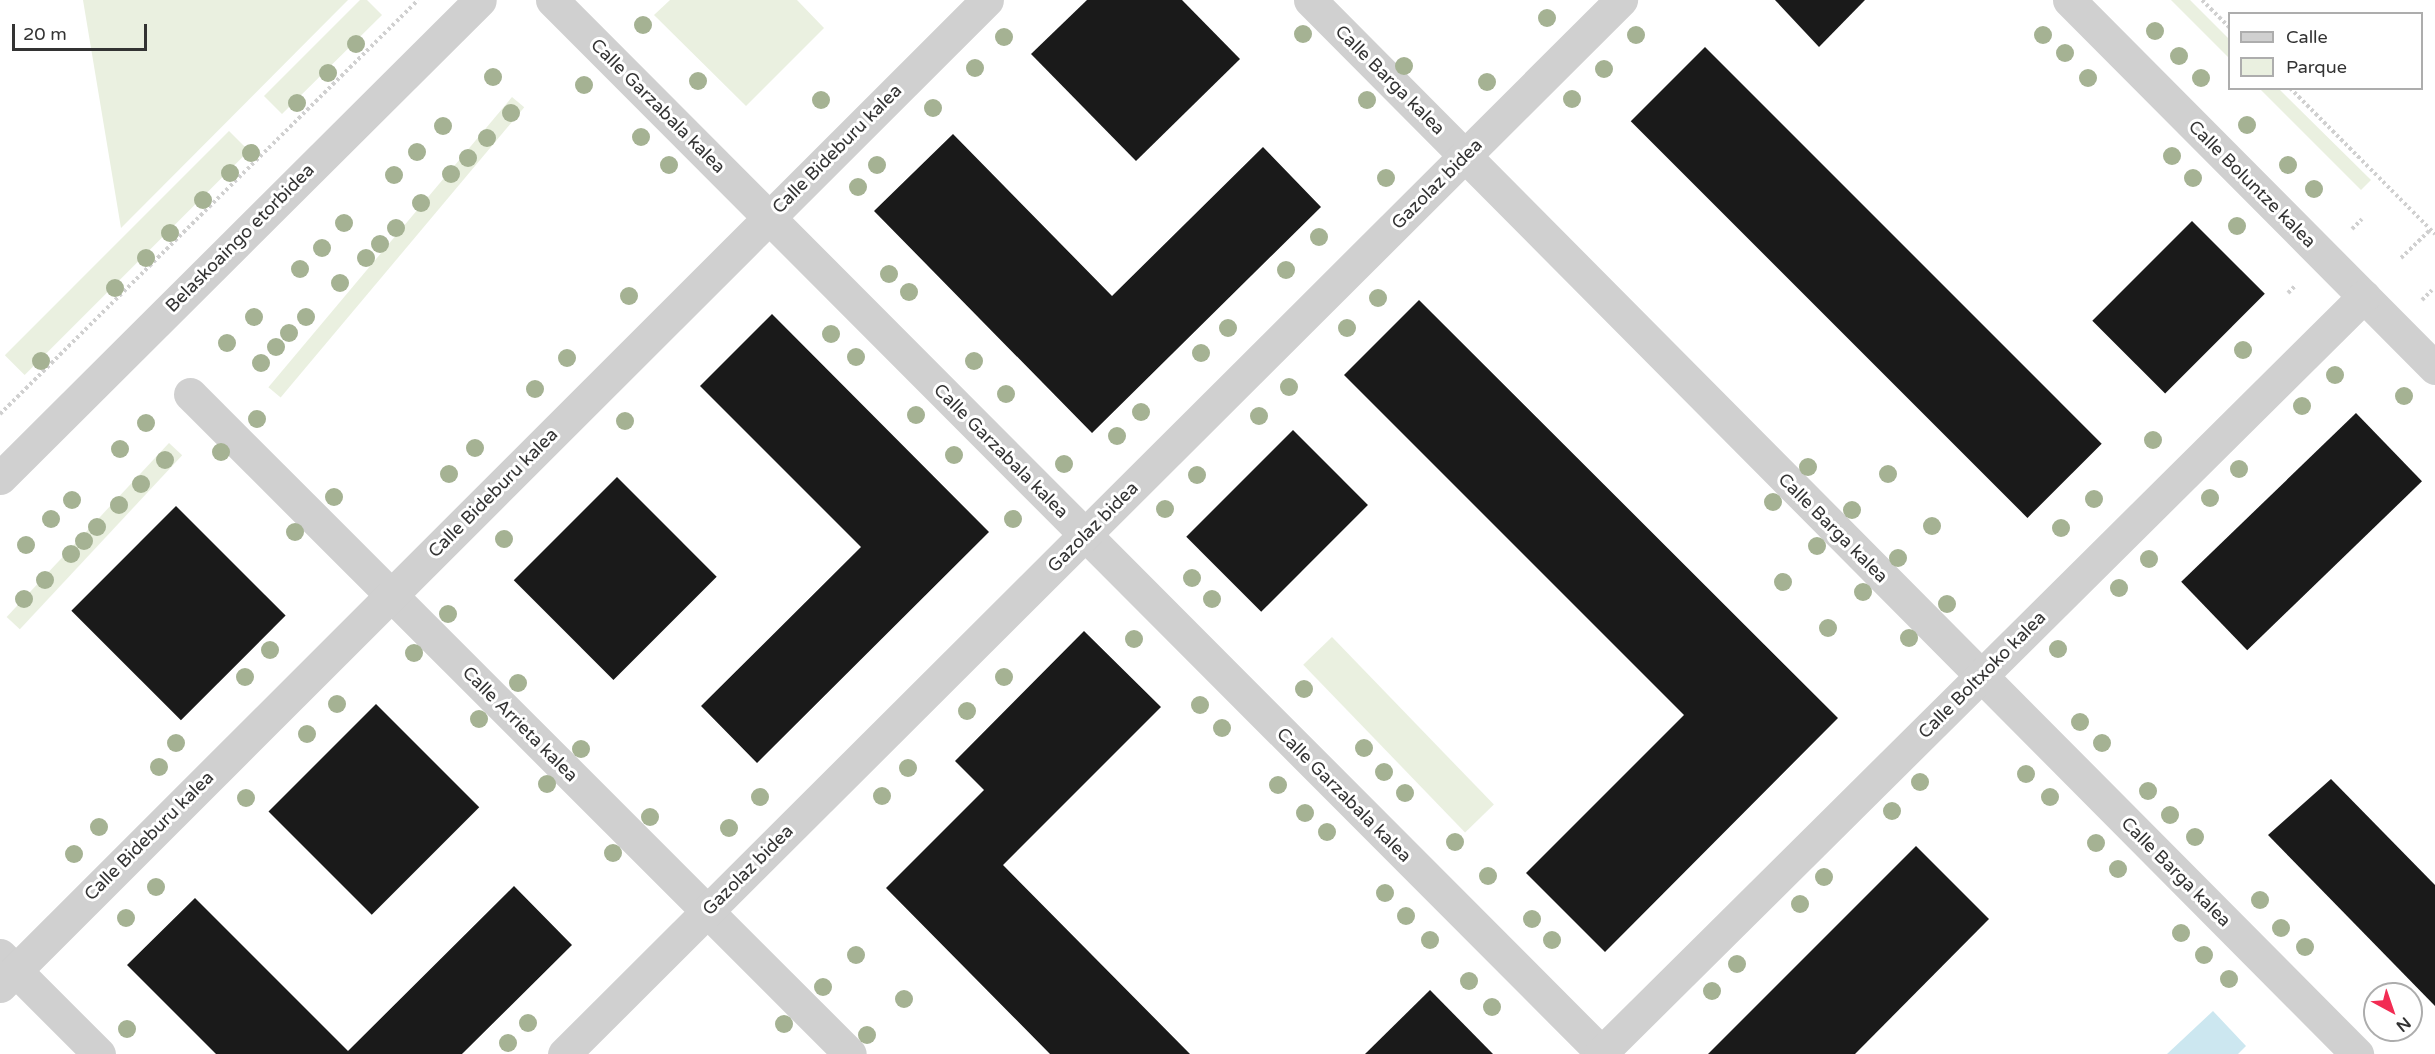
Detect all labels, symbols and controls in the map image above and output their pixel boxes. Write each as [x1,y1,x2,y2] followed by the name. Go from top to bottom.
[15,12,150,50] scale bar
[2228,12,2423,90] legend
[1331,21,1449,139] street label: Calle Barga kalea
[23,23,67,45] text: 20 m
[2286,26,2328,48] text: Calle
[586,34,730,178] street label: Calle Garzabala kalea
[2286,56,2347,78] text: Parque
[768,80,906,218] street label: Calle Bideburu kalea
[2184,116,2320,252] street label: Calle Boluntze kalea
[1387,134,1487,234] street label: Gazolaz bidea
[161,159,319,317] street label: Belaskoaingo etorbidea
[929,379,1073,523] street label: Calle Garzabala kalea
[424,424,562,562] street label: Calle Bideburu kalea
[1774,469,1892,587] street label: Calle Barga kalea
[1043,477,1143,577] street label: Gazolaz bidea
[1914,607,2050,743] street label: Calle Boltxoko kalea
[458,662,582,786] street label: Calle Arrieta kalea
[1272,723,1416,867] street label: Calle Garzabala kalea
[80,767,218,905] street label: Calle Bideburu kalea
[2117,813,2235,931] street label: Calle Barga kalea
[698,820,798,920] street label: Gazolaz bidea
[2363,982,2423,1042] north arrow
[2392,1012,2415,1036] text: N

